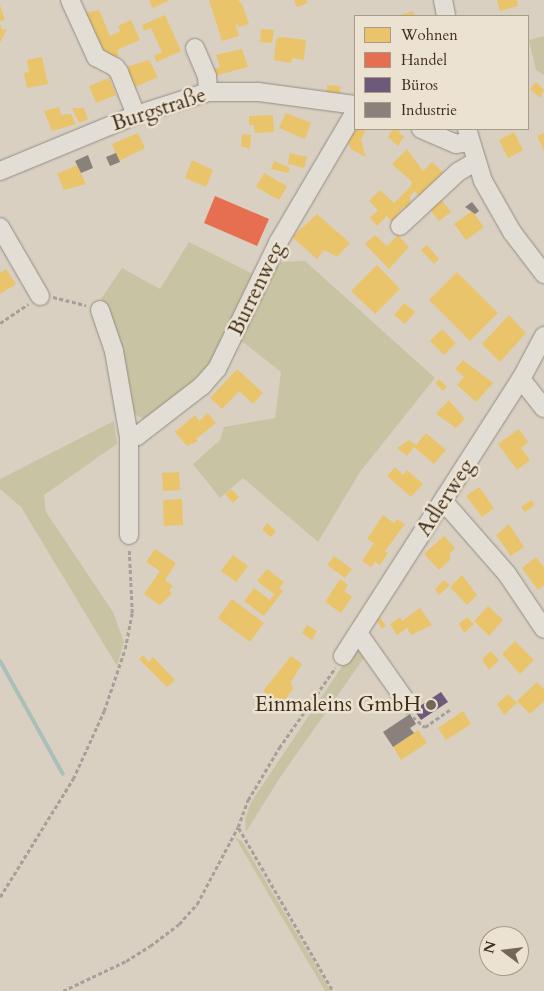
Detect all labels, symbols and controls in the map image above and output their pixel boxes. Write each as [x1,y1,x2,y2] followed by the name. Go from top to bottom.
[354,15,529,130] legend
[401,25,458,45] text: Wohnen
[401,50,447,70] text: Handel
[401,75,438,95] text: Büros
[109,83,209,137] street label: Burgstraße
[401,100,457,120] text: Industrie
[224,238,290,340] street label: Burrenweg
[412,455,480,541] street label: Adlerweg
[255,692,421,718] place label: Einmaleins GmbH
[425,699,437,711] marker: Einmaleins GmbH
[479,926,529,976] north arrow
[479,939,501,956] text: N

